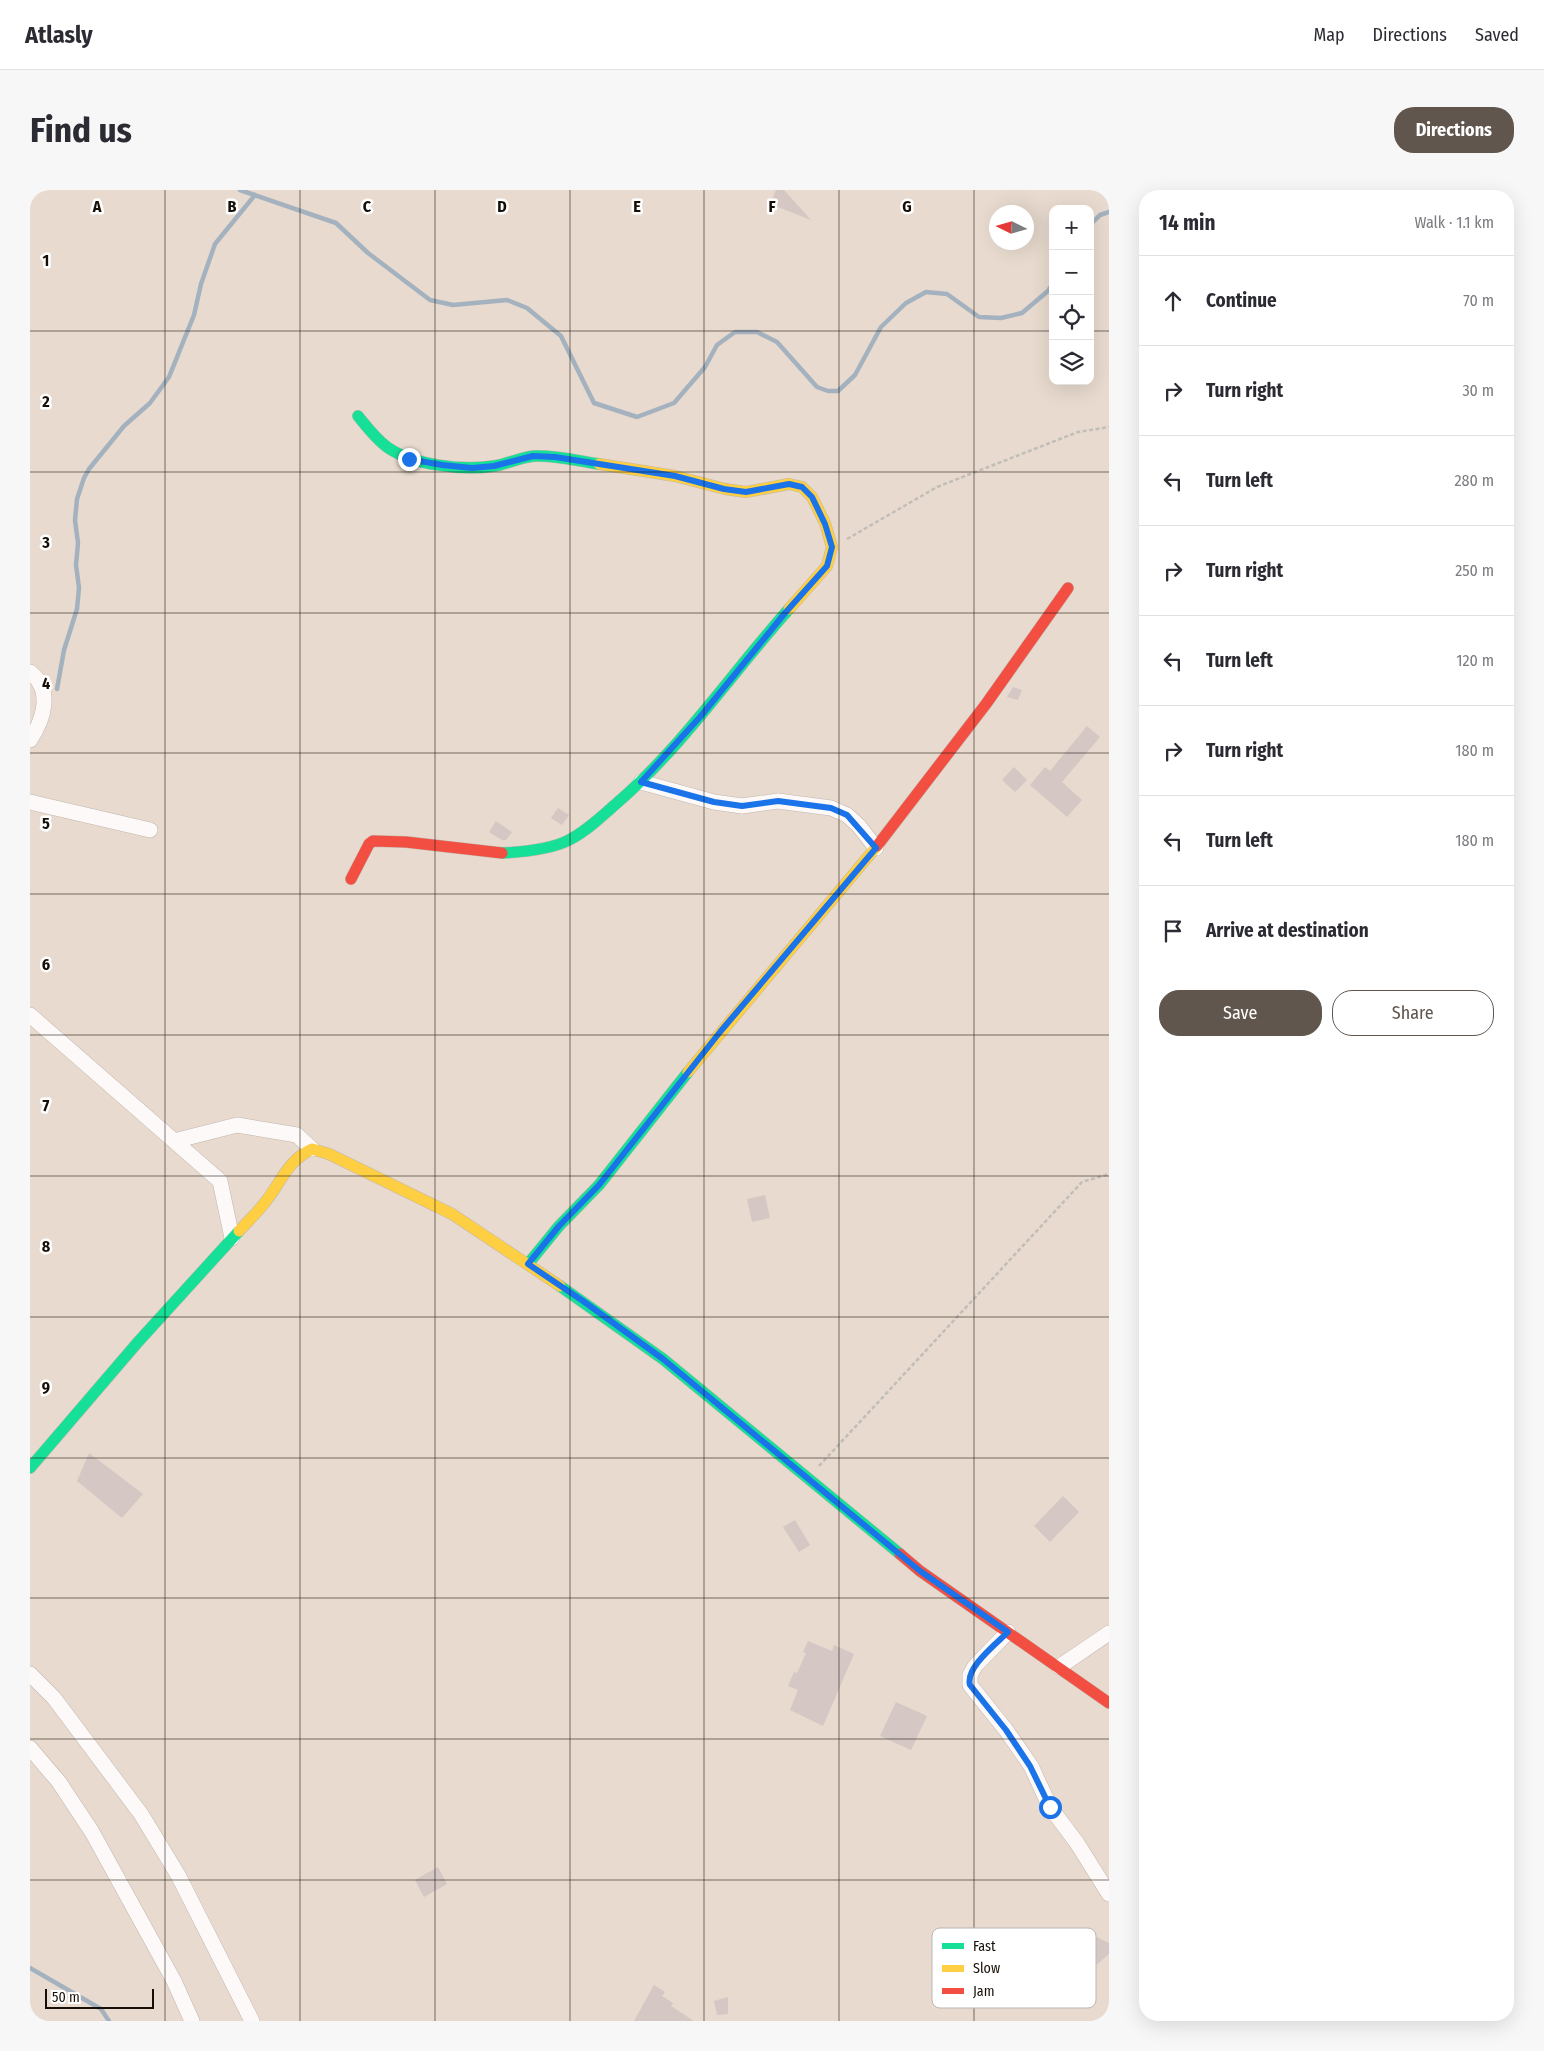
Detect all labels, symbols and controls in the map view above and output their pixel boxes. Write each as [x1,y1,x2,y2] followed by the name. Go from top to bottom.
[25,21,93,49] text: Atlasly
[1313,24,1345,46] text: Map
[1373,24,1447,46] text: Directions
[1475,24,1519,46] text: Saved
[1394,107,1514,153] button: Directions
[30,109,132,151] text: Find us
[92,197,102,216] text: A
[228,197,237,216] text: B
[363,197,372,216] text: C
[497,197,507,216] text: D
[633,197,641,216] text: E
[768,197,776,216] text: F
[902,197,912,216] text: G
[989,205,1034,250] north arrow
[1049,205,1094,385] map controls
[1049,205,1094,250] button: +
[1159,210,1216,236] text: 14 min
[1414,213,1494,232] text: Walk · 1.1 km
[1049,250,1094,295] button: −
[43,251,49,270] text: 1
[1159,287,1187,315] icon: ahead
[1206,289,1277,312] text: Continue
[1463,291,1494,310] text: 70 m
[1049,295,1094,340] button: locate
[1049,340,1094,385] button: layers
[1159,377,1187,405] icon: right
[1206,379,1283,402] text: Turn right
[1462,381,1494,400] text: 30 m
[41,392,50,411] text: 2
[398,448,421,471] route end
[1159,467,1187,495] icon: left
[1206,469,1273,492] text: Turn left
[1455,471,1494,490] text: 280 m
[41,533,50,552] text: 3
[1159,557,1187,585] icon: right
[1206,559,1283,582] text: Turn right
[1455,561,1494,580] text: 250 m
[1159,647,1187,675] icon: left
[1206,649,1273,672] text: Turn left
[1456,651,1494,670] text: 120 m
[42,674,50,693] text: 4
[1159,737,1187,765] icon: right
[1206,739,1283,762] text: Turn right
[1455,741,1494,760] text: 180 m
[42,814,50,833] text: 5
[1159,827,1187,855] icon: left
[1206,829,1273,852] text: Turn left
[1455,831,1494,850] text: 180 m
[1159,917,1187,945] icon: arrive
[1206,919,1369,942] text: Arrive at destination
[42,955,50,974] text: 6
[1159,990,1322,1036] button: Save
[1332,990,1494,1036] button: Share
[43,1096,50,1115] text: 7
[42,1237,51,1256] text: 8
[42,1378,50,1397] text: 9
[1039,1796,1062,1819] route start
[932,1928,1096,2008] legend
[973,1938,996,1955] text: Fast
[973,1960,1000,1977] text: Slow
[973,1983,994,2000] text: Jam
[45,1986,154,2009] scale bar
[52,1989,80,2006] text: 50 m

